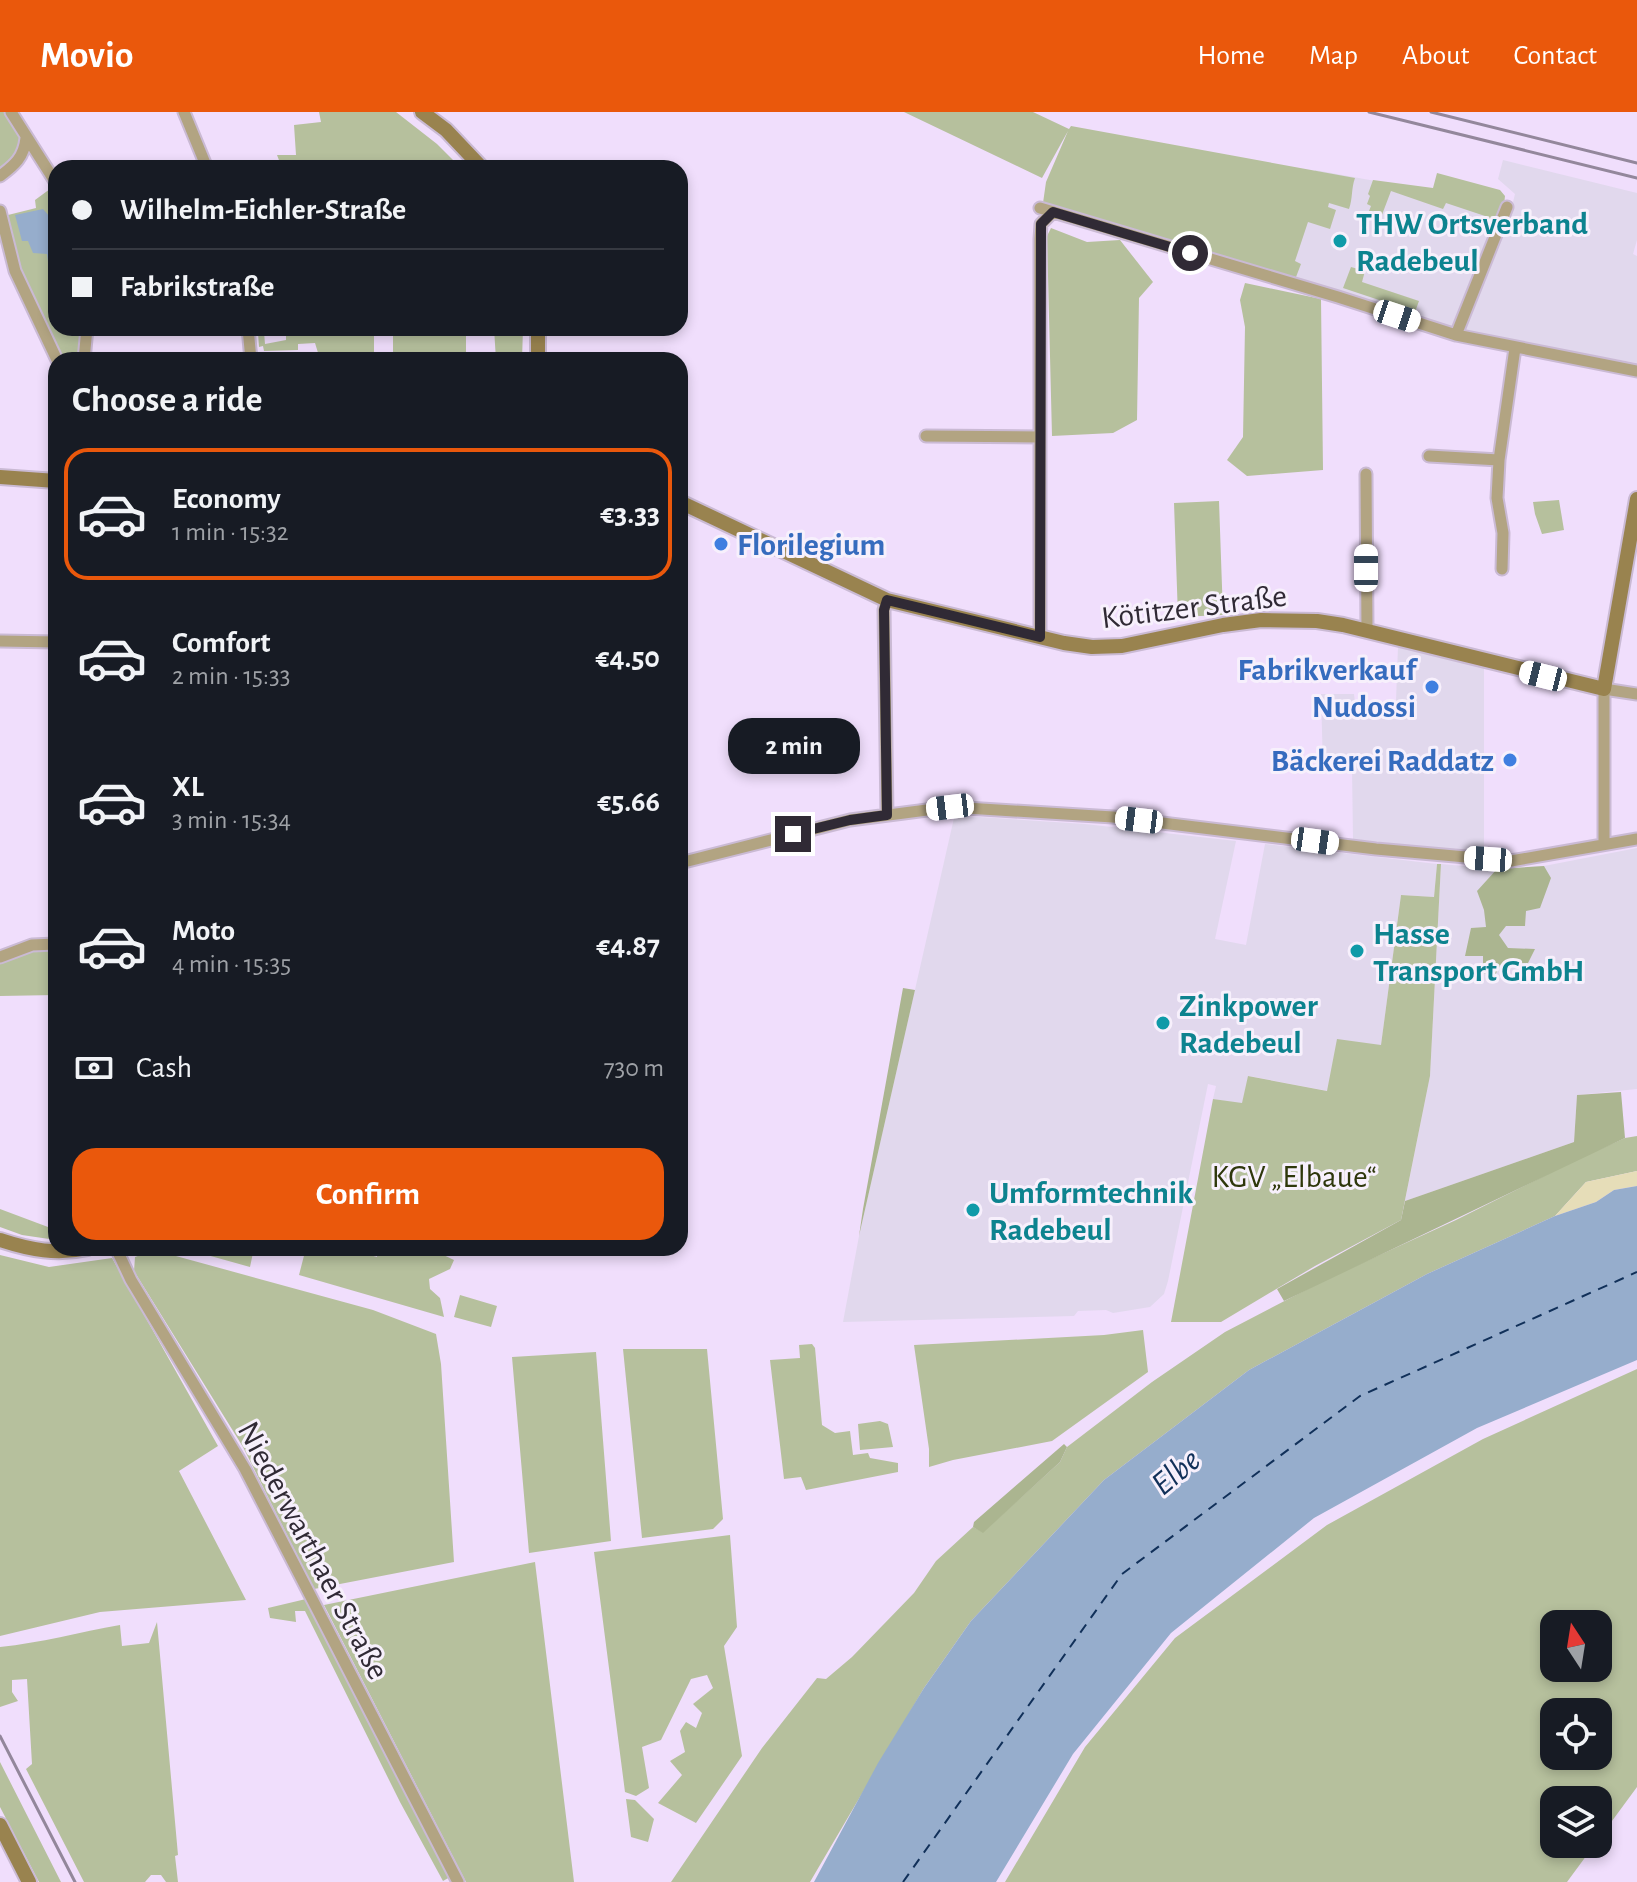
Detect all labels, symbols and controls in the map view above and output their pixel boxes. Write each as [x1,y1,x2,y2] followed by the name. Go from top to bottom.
[40,37,134,75] text: Movio
[1198,42,1265,70] text: Home
[1309,42,1358,70] text: Map
[1402,42,1470,70] text: About
[1514,42,1597,70] text: Contact
[120,195,406,225] text: Wilhelm-Eichler-Straße
[1356,208,1588,277] place label: THW Ortsverband Radebeul
[1331,232,1349,250] marker: THW Ortsverband Radebeul
[1172,235,1208,271] route start
[120,272,274,302] text: Fabrikstraße
[1370,297,1424,335] car
[72,382,262,418] text: Choose a ride
[76,478,148,550] icon: car
[172,484,281,514] text: Economy
[600,499,660,529] text: €3.33
[172,519,289,545] text: 1 min · 15:32
[737,529,885,561] place label: Florilegium
[712,535,730,553] marker: Florilegium
[1354,544,1378,592] car
[1100,580,1289,634] street label: Kötitzer Straße
[76,622,148,694] icon: car
[172,628,271,658] text: Comfort
[595,643,660,673] text: €4.50
[1238,654,1418,723] place label: Fabrikverkauf Nudossi
[1517,659,1569,693] car
[172,663,290,689] text: 2 min · 15:33
[1423,678,1441,696] marker: Fabrikverkauf Nudossi
[727,718,859,774] callout: 2 min
[765,733,823,759] text: 2 min
[1271,745,1494,777] place label: Bäckerei Raddatz
[1501,751,1519,769] marker: Bäckerei Raddatz
[76,766,148,838] icon: car
[172,772,204,802] text: XL
[597,787,660,817] text: €5.66
[925,792,975,822] car
[1114,805,1164,835] car
[172,807,291,833] text: 3 min · 15:34
[775,816,811,852] route end
[1290,826,1340,856] car
[1463,845,1513,873] car
[76,910,148,982] icon: car
[172,916,235,946] text: Moto
[1373,918,1584,987] place label: Hasse Transport GmbH
[596,931,660,961] text: €4.87
[1348,942,1366,960] marker: Hasse Transport GmbH
[172,951,291,977] text: 4 min · 15:35
[1179,990,1318,1059] place label: Zinkpower Radebeul
[1154,1014,1172,1032] marker: Zinkpower Radebeul
[72,1046,116,1090] icon: cash
[136,1053,192,1083] text: Cash
[604,1055,664,1081] text: 730 m
[72,1148,664,1240] button: Confirm
[1211,1161,1377,1193] park label: KGV „Elbaue“
[989,1177,1193,1246] place label: Umformtechnik Radebeul
[964,1201,982,1219] marker: Umformtechnik Radebeul
[232,1416,395,1685] street label: Niederwarthaer Straße
[1145,1443,1207,1502] water label: Elbe
[1540,1610,1612,1682] north arrow
[1540,1610,1612,1858] map controls
[1540,1698,1612,1770] button: locate
[1540,1786,1612,1858] button: layers

